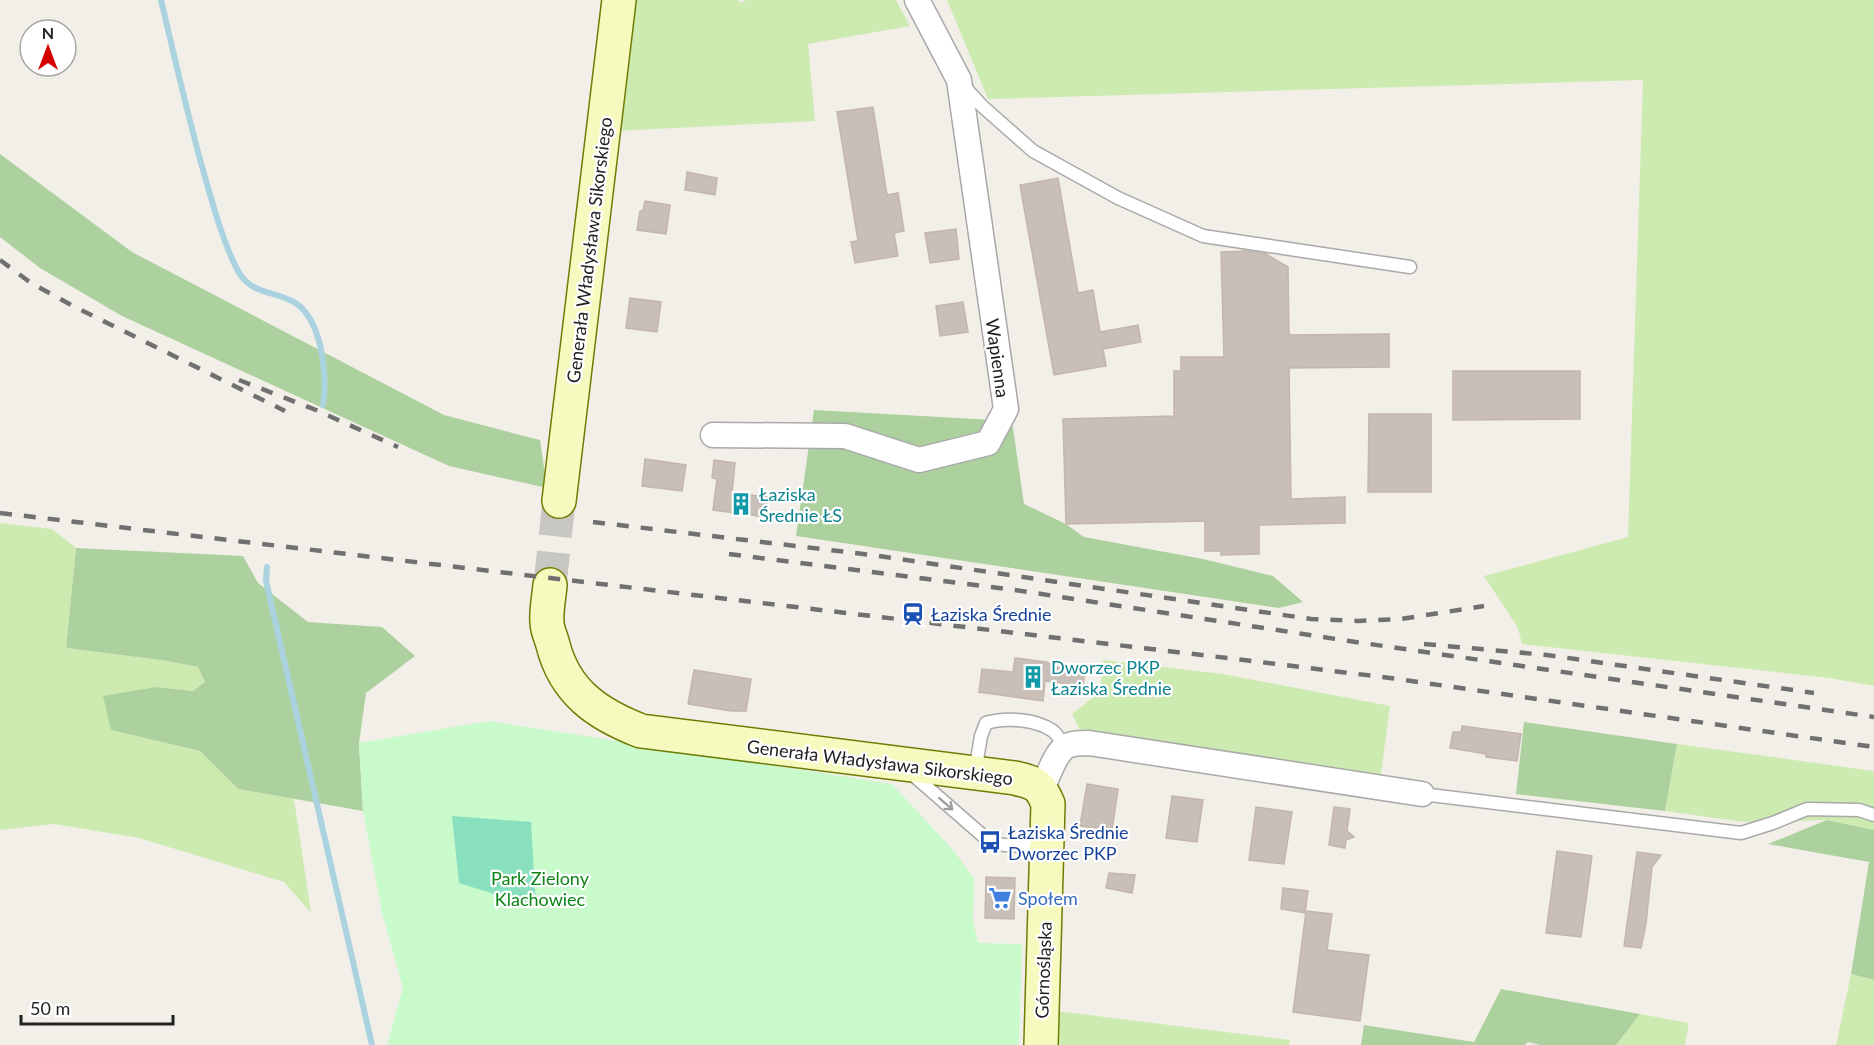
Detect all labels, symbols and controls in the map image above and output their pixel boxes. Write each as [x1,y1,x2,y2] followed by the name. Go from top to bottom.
[18,18,78,78] north arrow
[42,23,54,42] text: N
[562,116,616,384] street label: Generała Władysława Sikorskiego
[982,317,1014,399] street label: Wapienna
[759,483,842,526] place label: Łaziska Średnie ŁS
[728,491,754,517] building icon: Łaziska Średnie ŁS
[900,601,926,627] station icon: Łaziska Średnie
[931,603,1052,625] place label: Łaziska Średnie
[1051,656,1172,699] place label: Dworzec PKP Łaziska Średnie
[1020,664,1046,690] building icon: Dworzec PKP Łaziska Średnie
[746,735,1014,789] street label: Generała Władysława Sikorskiego
[938,797,953,811] one-way arrow
[1008,821,1129,864] place label: Łaziska Średnie Dworzec PKP
[977,829,1003,855] bus stop icon: Łaziska Średnie Dworzec PKP
[491,867,590,910] park label: Park Zielony Klachowiec
[987,885,1013,911] supermarket icon: Społem
[1018,887,1078,909] place label: Społem
[1030,921,1056,1019] street label: Górnośląska
[21,988,172,1026] scale bar
[30,997,70,1019] text: 50 m

